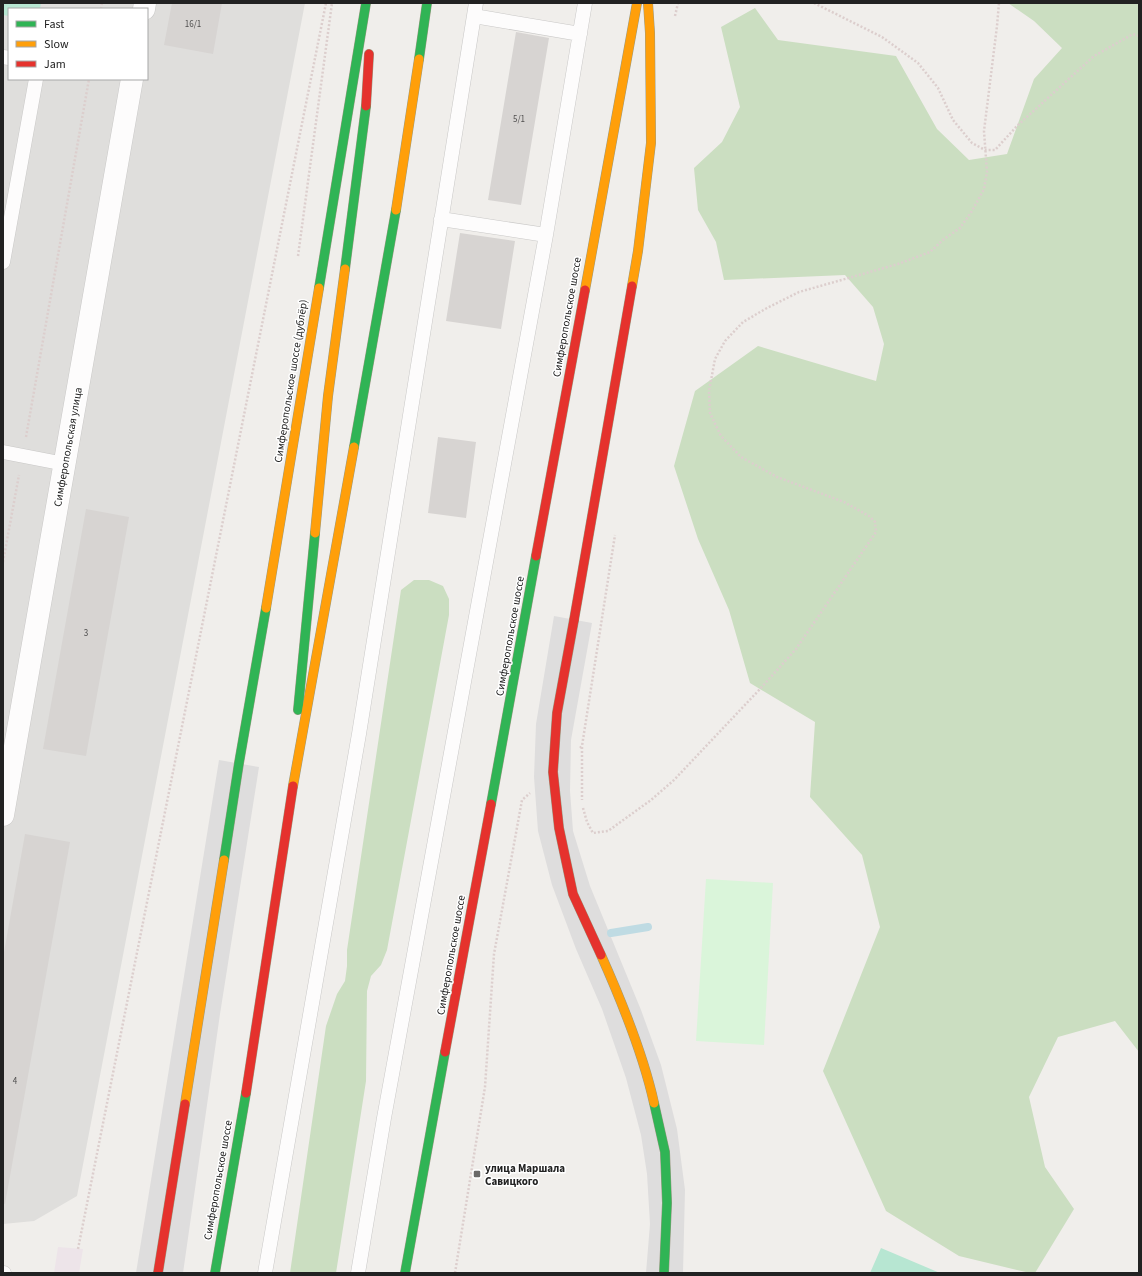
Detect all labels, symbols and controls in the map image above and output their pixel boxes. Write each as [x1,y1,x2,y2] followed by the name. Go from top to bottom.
[8,8,148,80] legend
[44,16,64,33] text: Fast
[185,18,201,31] house number: 16/1
[44,36,69,53] text: Slow
[44,56,66,73] text: Jam
[513,113,525,126] house number: 5/1
[549,255,585,378] street label: Симферопольское шоссе
[271,298,311,464] street label: Симферопольское шоссе (дублёр)
[50,386,86,508] street label: Симферопольская улица
[492,574,528,697] street label: Симферопольское шоссе
[84,627,89,640] house number: 3
[433,893,469,1016] street label: Симферопольское шоссе
[13,1075,18,1088] house number: 4
[200,1118,236,1241] street label: Симферопольское шоссе
[485,1161,565,1189] place label: улица Маршала Савицкого
[472,1169,482,1179] marker: улица Маршала Савицкого

